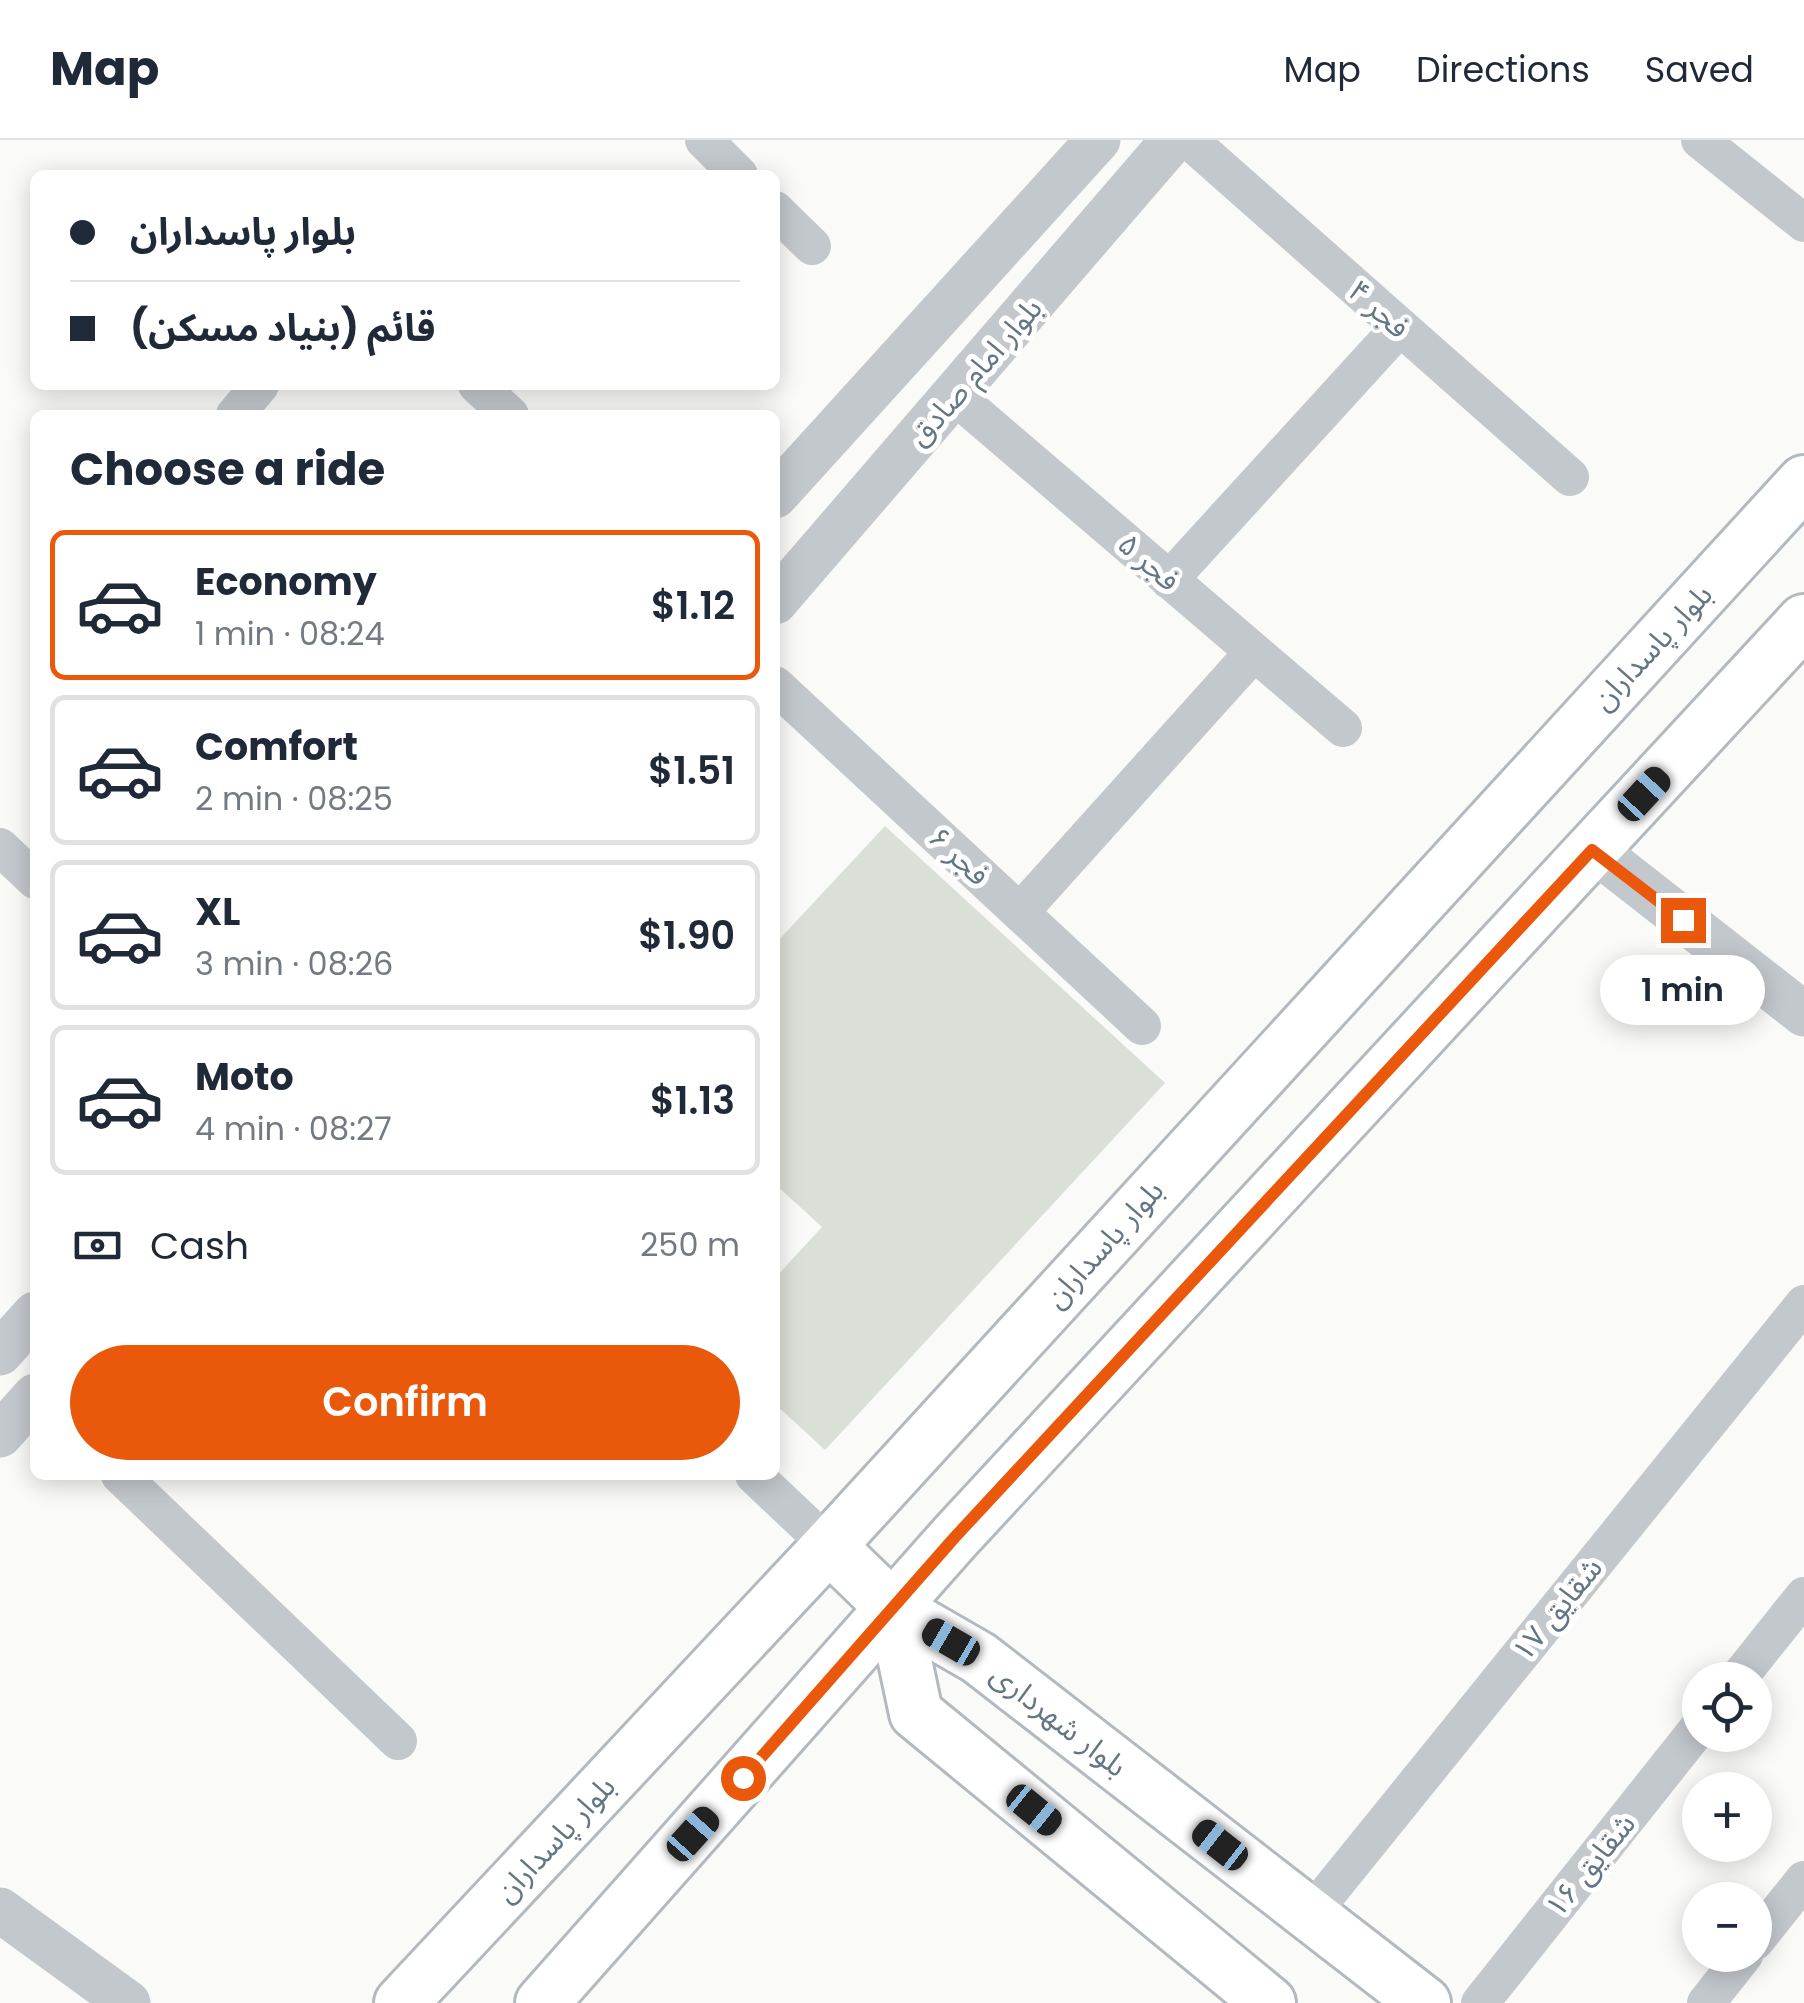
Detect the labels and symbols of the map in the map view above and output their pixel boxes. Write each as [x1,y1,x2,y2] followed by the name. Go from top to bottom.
[1339,270,1419,348] street label: فجر ۴
[898,288,1053,457] street label: بلوار امام صادق
[1109,523,1189,601] street label: فجر ۵
[1582,574,1722,720] street label: بلوار پاسداران
[1613,762,1675,826] car
[919,817,999,895] street label: فجر ۶
[1661,898,1706,943] route end
[1600,955,1766,1025] callout: 1 min
[1035,1170,1173,1318] street label: بلوار پاسداران
[1502,1548,1612,1670] street label: شقایق ۱۷
[918,1614,984,1670] car
[982,1653,1136,1787] street label: بلوار شهرداری
[721,1756,766,1801] route start
[485,1766,625,1912] street label: بلوار پاسداران
[1001,1779,1067,1841] car
[662,1802,724,1866] car
[1535,1804,1645,1926] street label: شقایق ۱۶
[1187,1815,1253,1875] car

